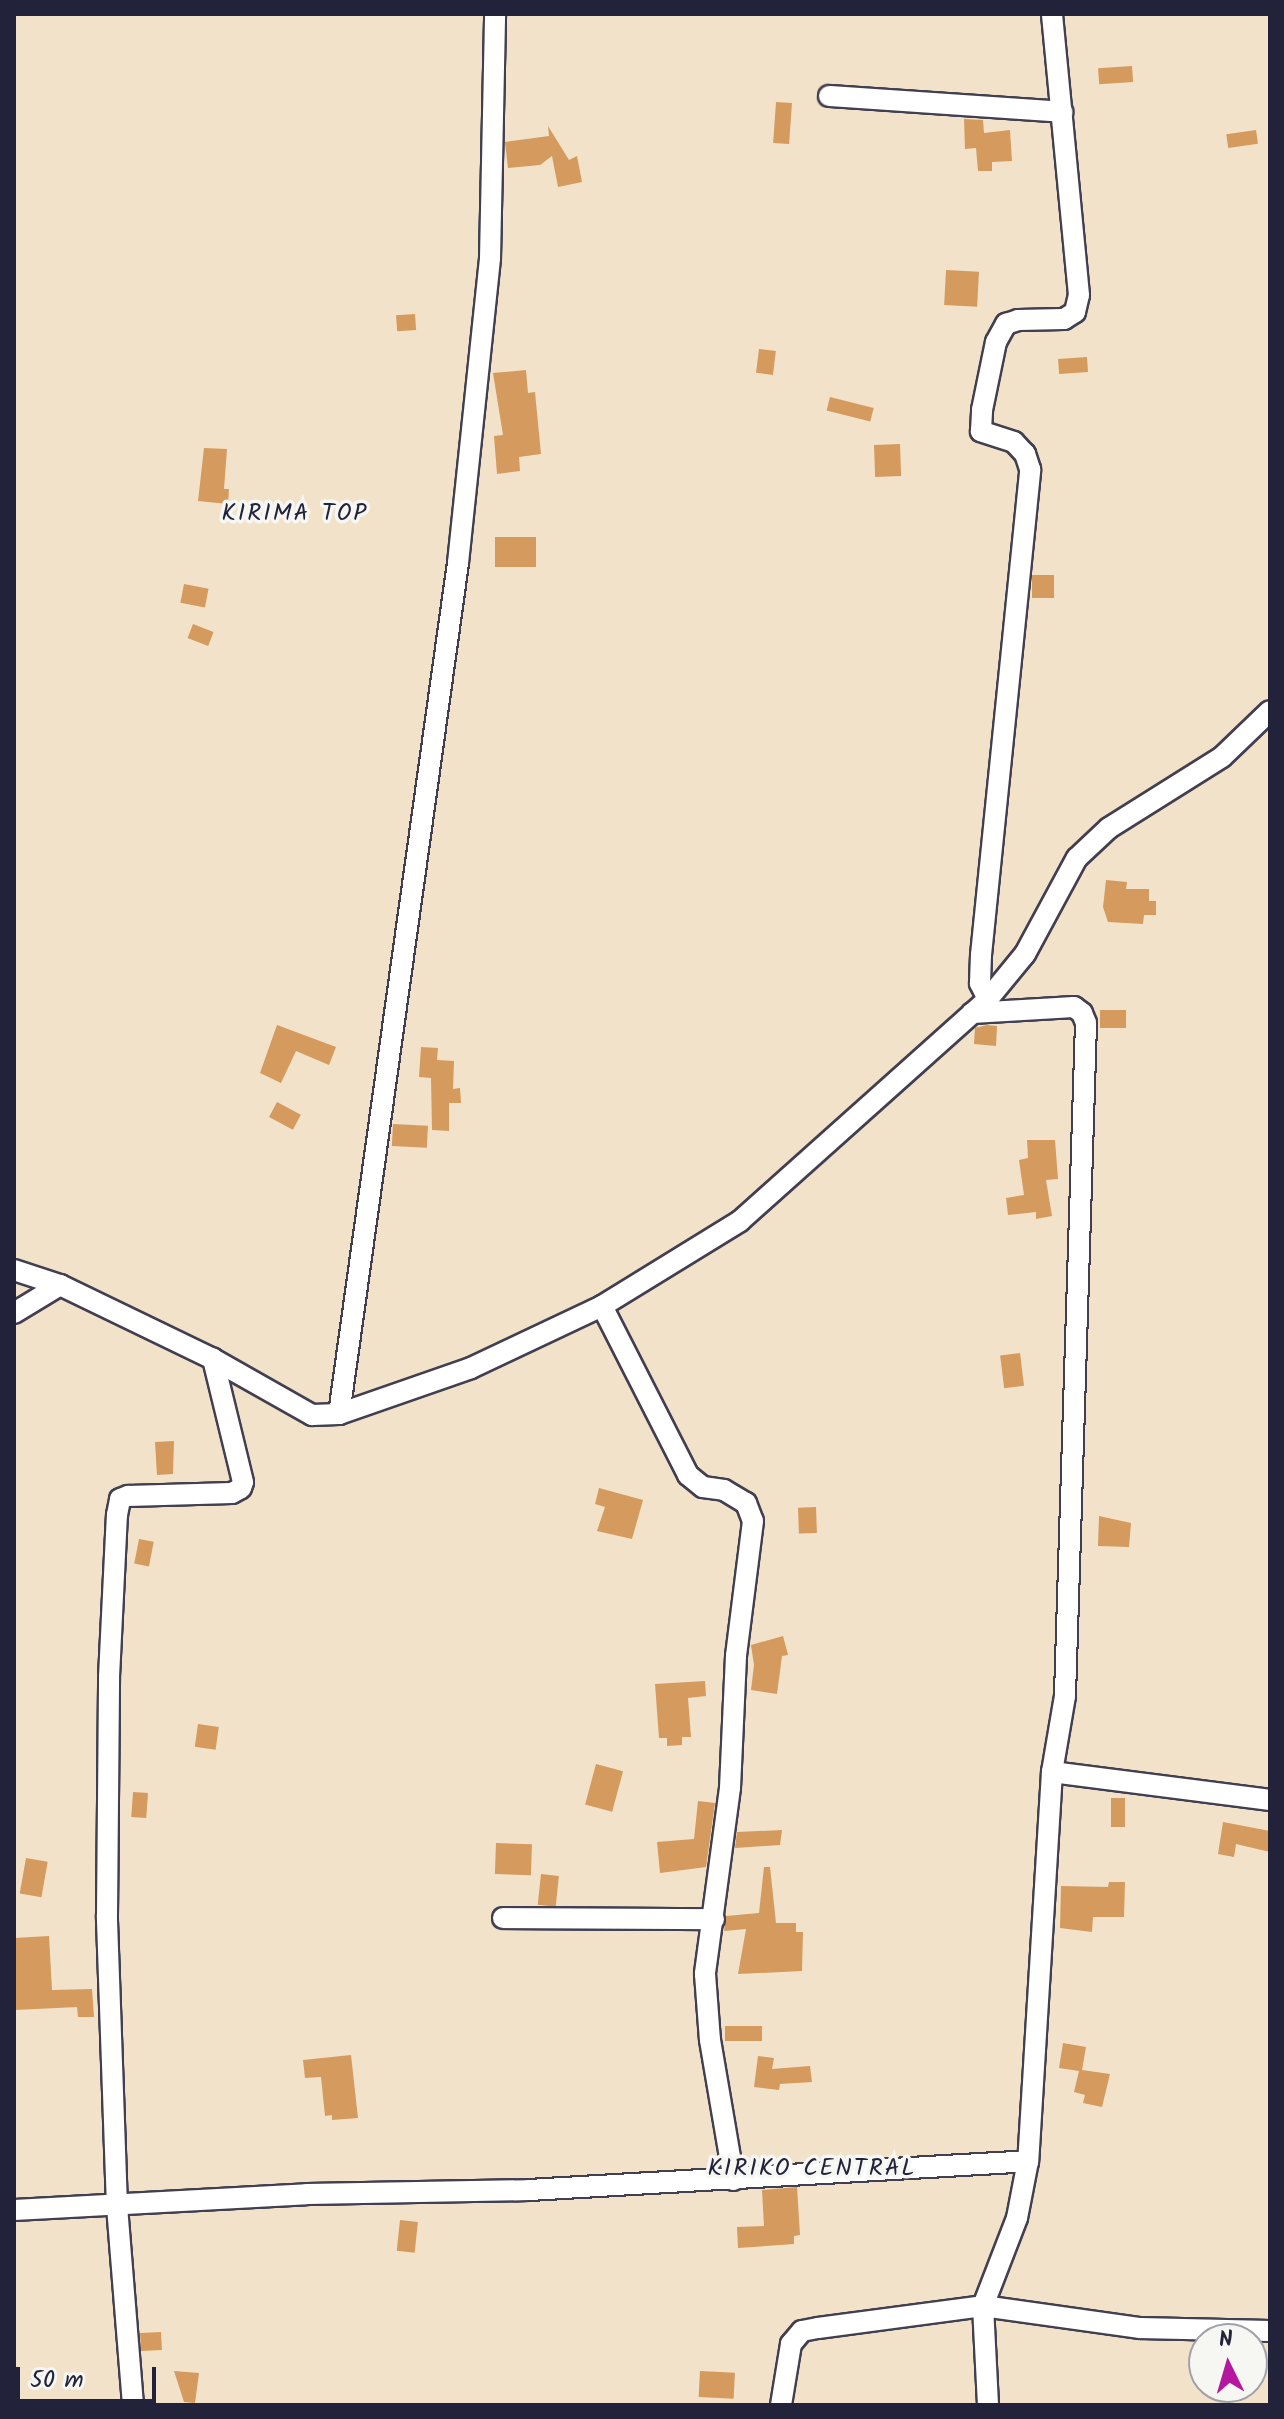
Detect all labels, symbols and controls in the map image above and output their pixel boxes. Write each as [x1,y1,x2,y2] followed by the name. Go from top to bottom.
[222,500,368,528] district label: KIRIMA TOP
[708,2155,916,2183] district label: KIRIKO CENTRAL
[1188,2323,1268,2403] north arrow
[1218,2323,1234,2359] text: N
[20,2351,160,2401] scale bar
[30,2361,84,2400] text: 50 m

